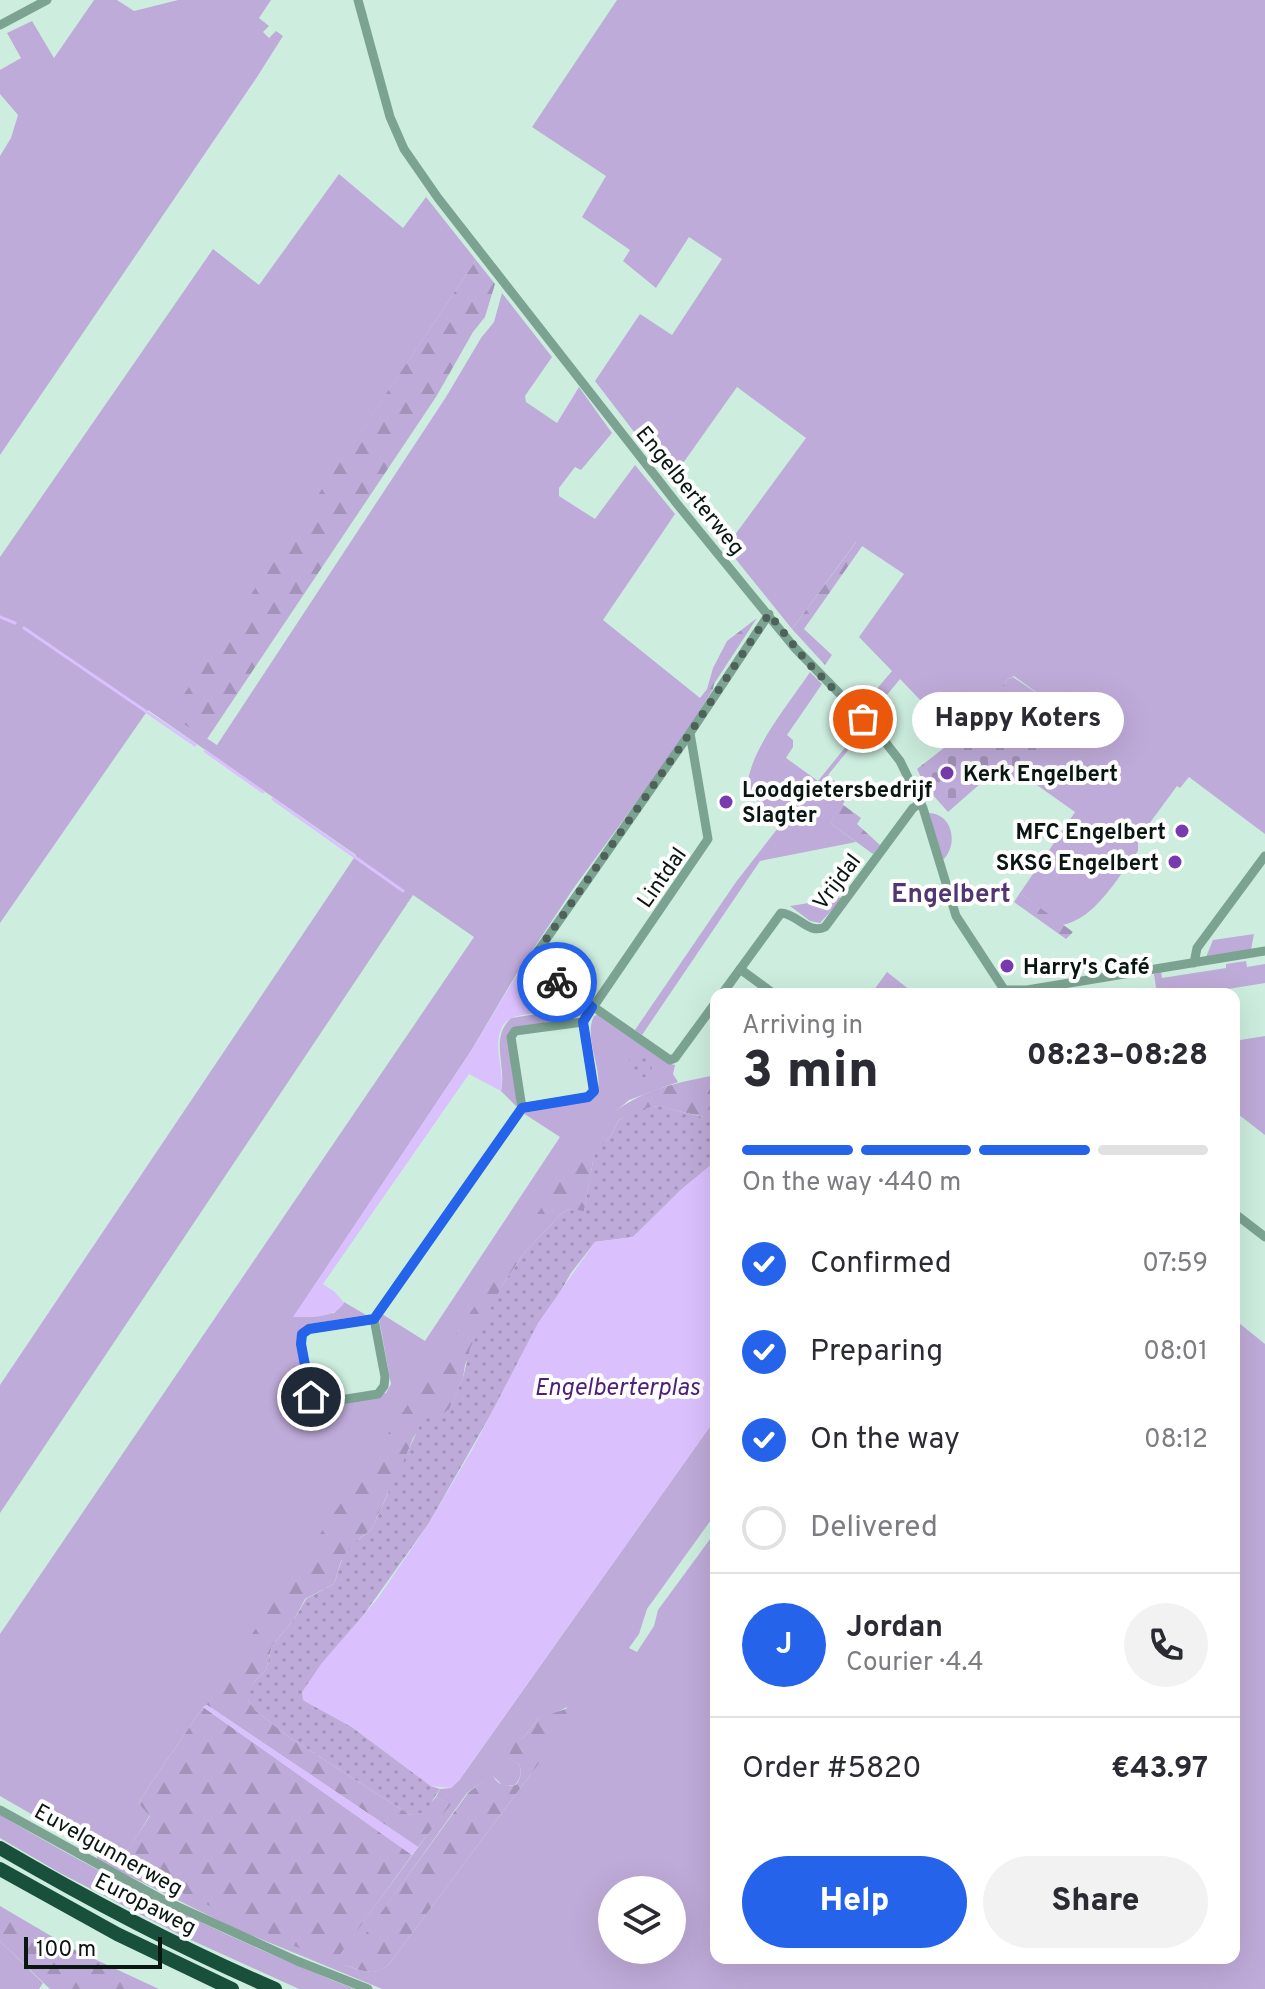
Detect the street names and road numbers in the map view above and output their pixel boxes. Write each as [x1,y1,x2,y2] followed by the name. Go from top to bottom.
[629,422,749,562] street label: Engelberterweg
[633,843,694,914] street label: Lintdal
[808,849,868,916] street label: Vrijdal
[29,1799,187,1903] street label: Euvelgunnerweg
[90,1868,200,1942] street label: Europaweg

